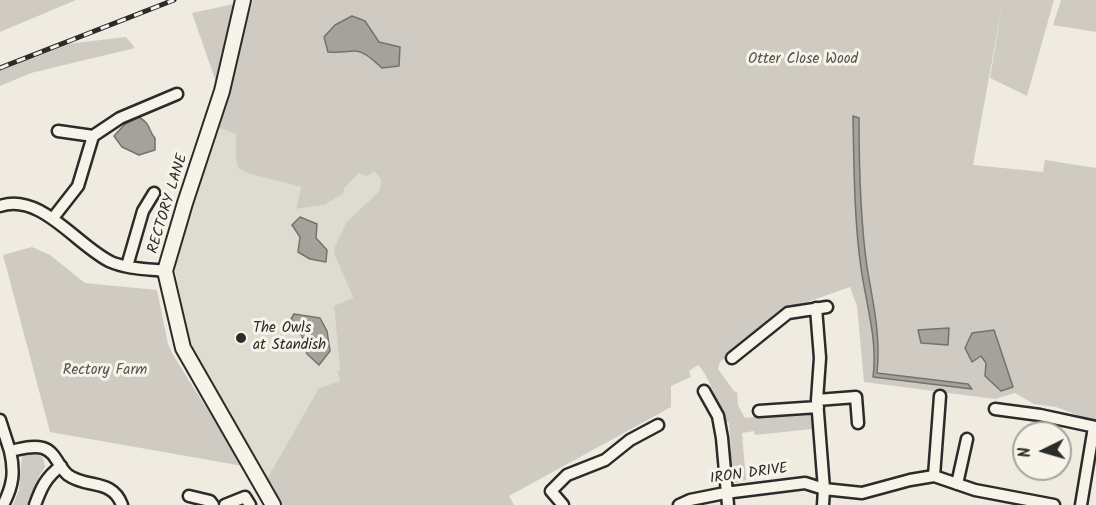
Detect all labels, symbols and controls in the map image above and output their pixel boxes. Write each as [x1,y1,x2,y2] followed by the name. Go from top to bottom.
[748,51,858,69] park label: Otter Close Wood
[145,152,193,256] street label: RECTORY LANE
[253,320,326,355] place label: The Owls at Standish
[234,331,248,345] marker: The Owls at Standish
[63,362,147,380] park label: Rectory Farm
[1012,421,1072,481] north arrow
[1013,446,1038,459] text: N
[709,461,789,489] street label: IRON DRIVE

